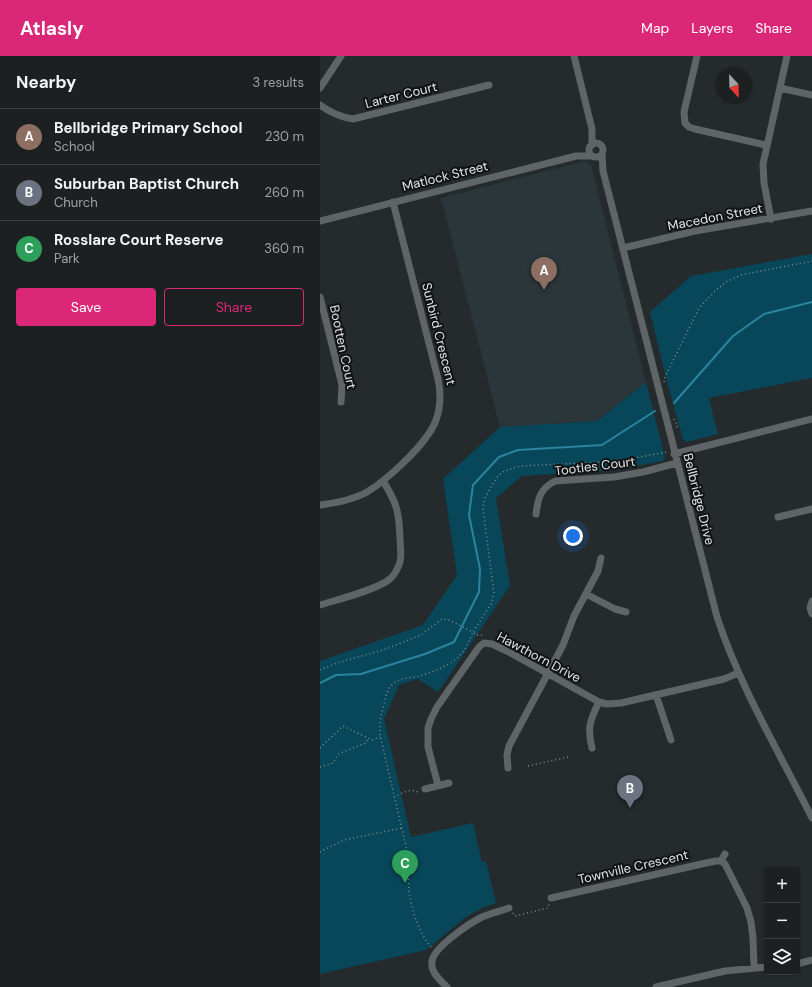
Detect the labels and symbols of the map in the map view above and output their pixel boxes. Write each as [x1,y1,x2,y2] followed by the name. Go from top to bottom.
[716,68,752,104] north arrow
[363,78,439,112] street label: Larter Court
[400,157,490,195] street label: Matlock Street
[666,199,764,235] street label: Macedon Street
[531,257,557,290] pin: A
[418,281,460,387] street label: Sunbird Crescent
[326,303,360,391] street label: Bootten Court
[679,451,719,547] street label: Bellbridge Drive
[554,453,636,479] street label: Tootles Court
[563,526,583,546] your location
[494,628,584,686] street label: Hawthorn Drive
[617,775,643,808] pin: B
[576,846,690,888] street label: Townville Crescent
[392,850,418,883] pin: C

